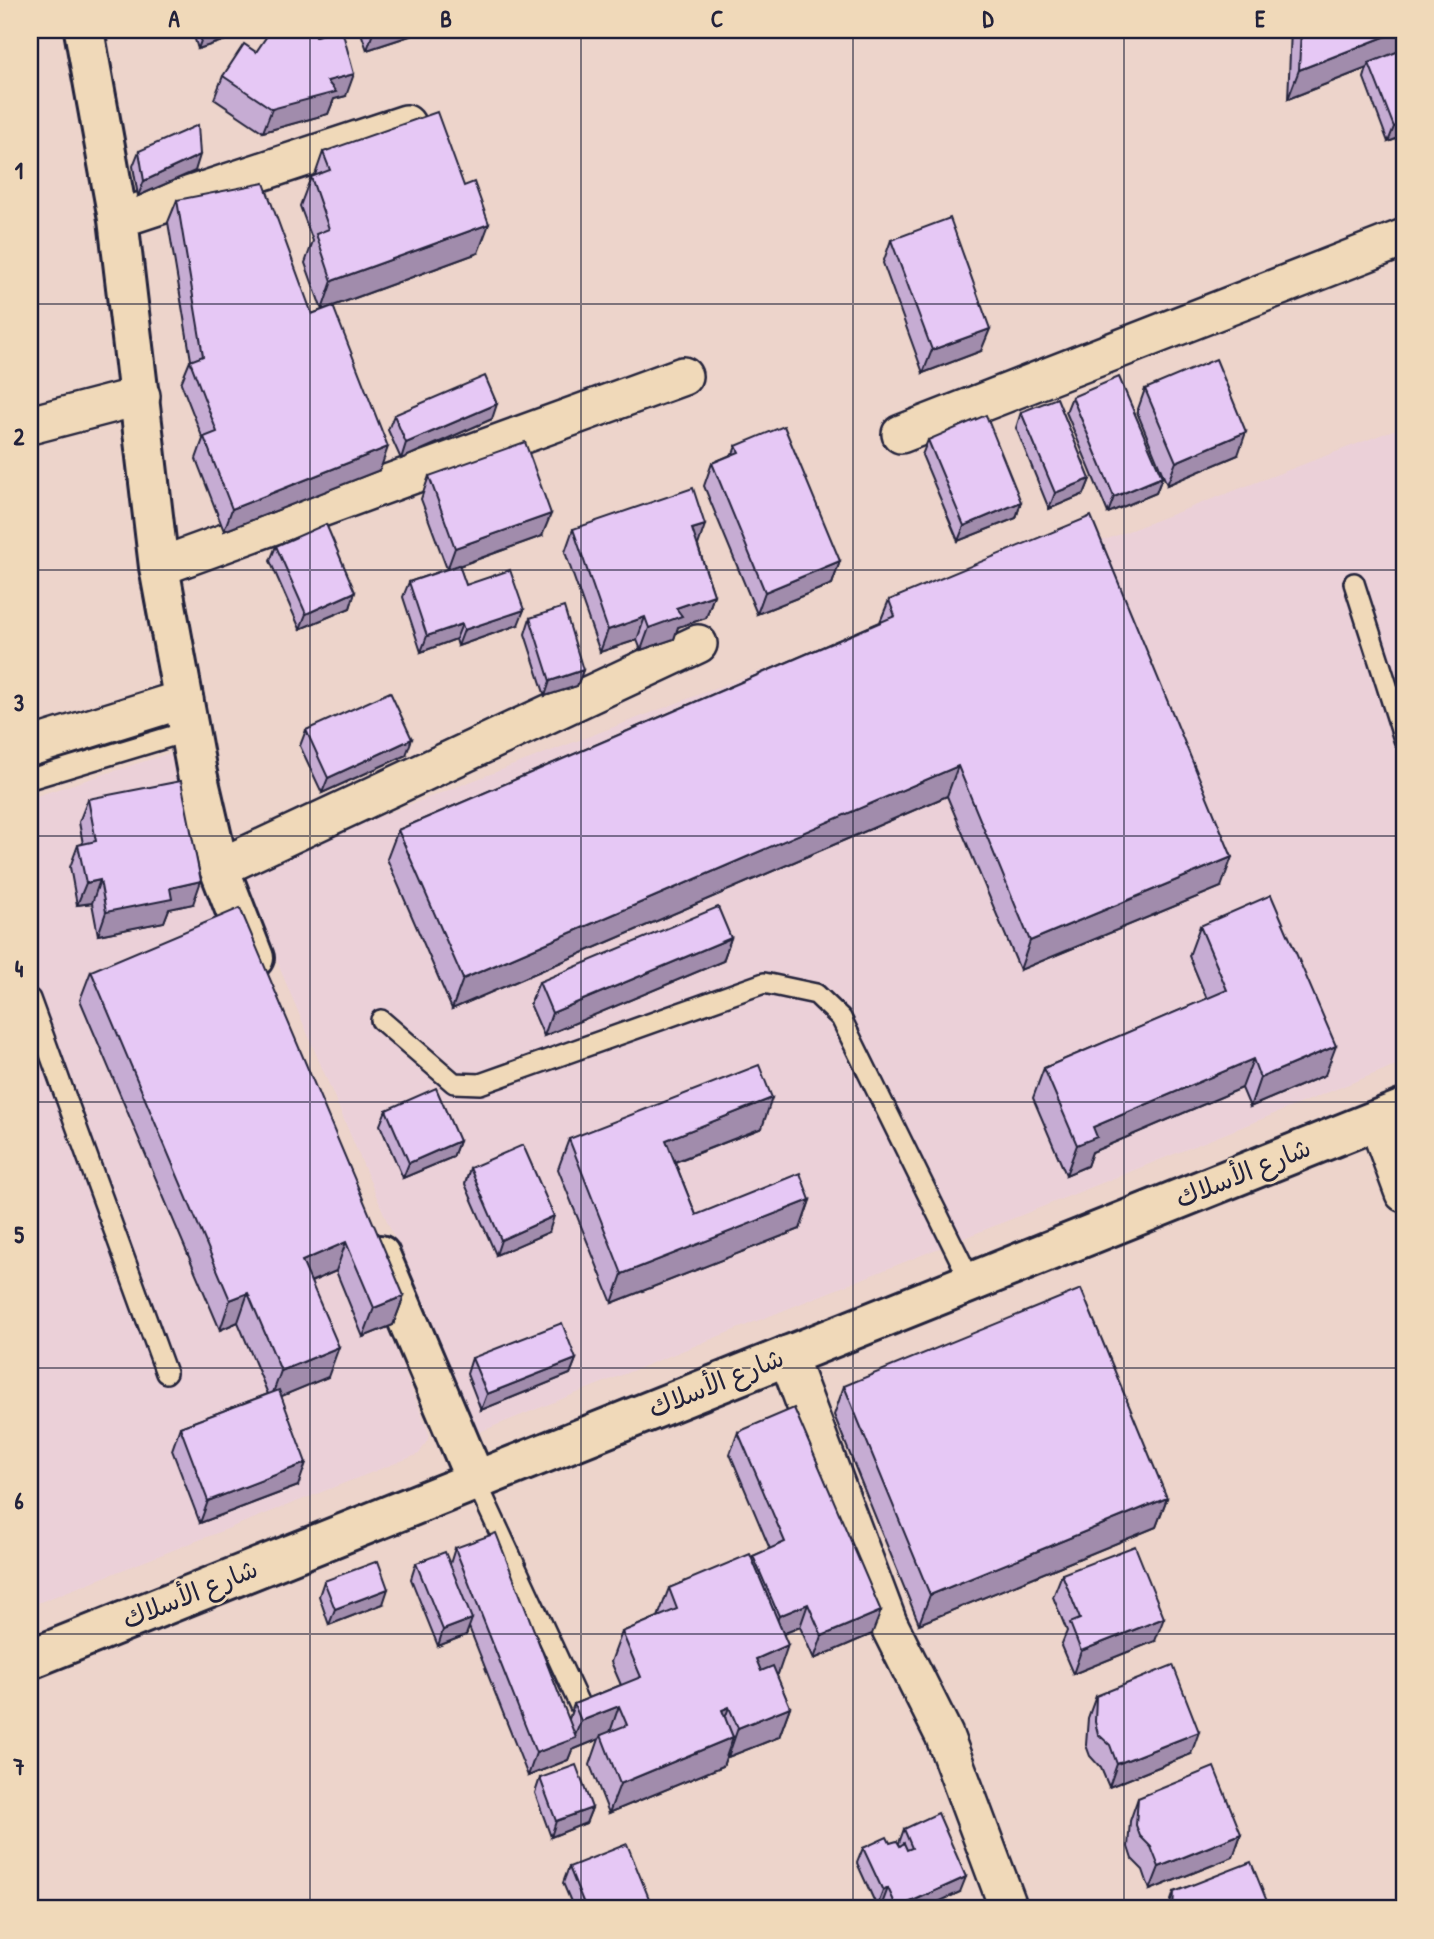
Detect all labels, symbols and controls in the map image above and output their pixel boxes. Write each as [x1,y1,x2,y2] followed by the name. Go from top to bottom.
[168,3,180,34] text: A
[440,3,452,34] text: B
[711,3,723,34] text: C
[983,3,995,34] text: D
[1255,3,1266,34] text: E
[15,155,23,186] text: 1
[14,421,25,452] text: 2
[14,687,24,718] text: 3
[15,953,24,984] text: 4
[1170,1130,1316,1216] street label: شارع الأسلاك
[14,1219,24,1250] text: 5
[643,1340,789,1426] street label: شارع الأسلاك
[14,1485,24,1516] text: 6
[117,1551,263,1637] street label: شارع الأسلاك
[12,1751,25,1782] text: 7

